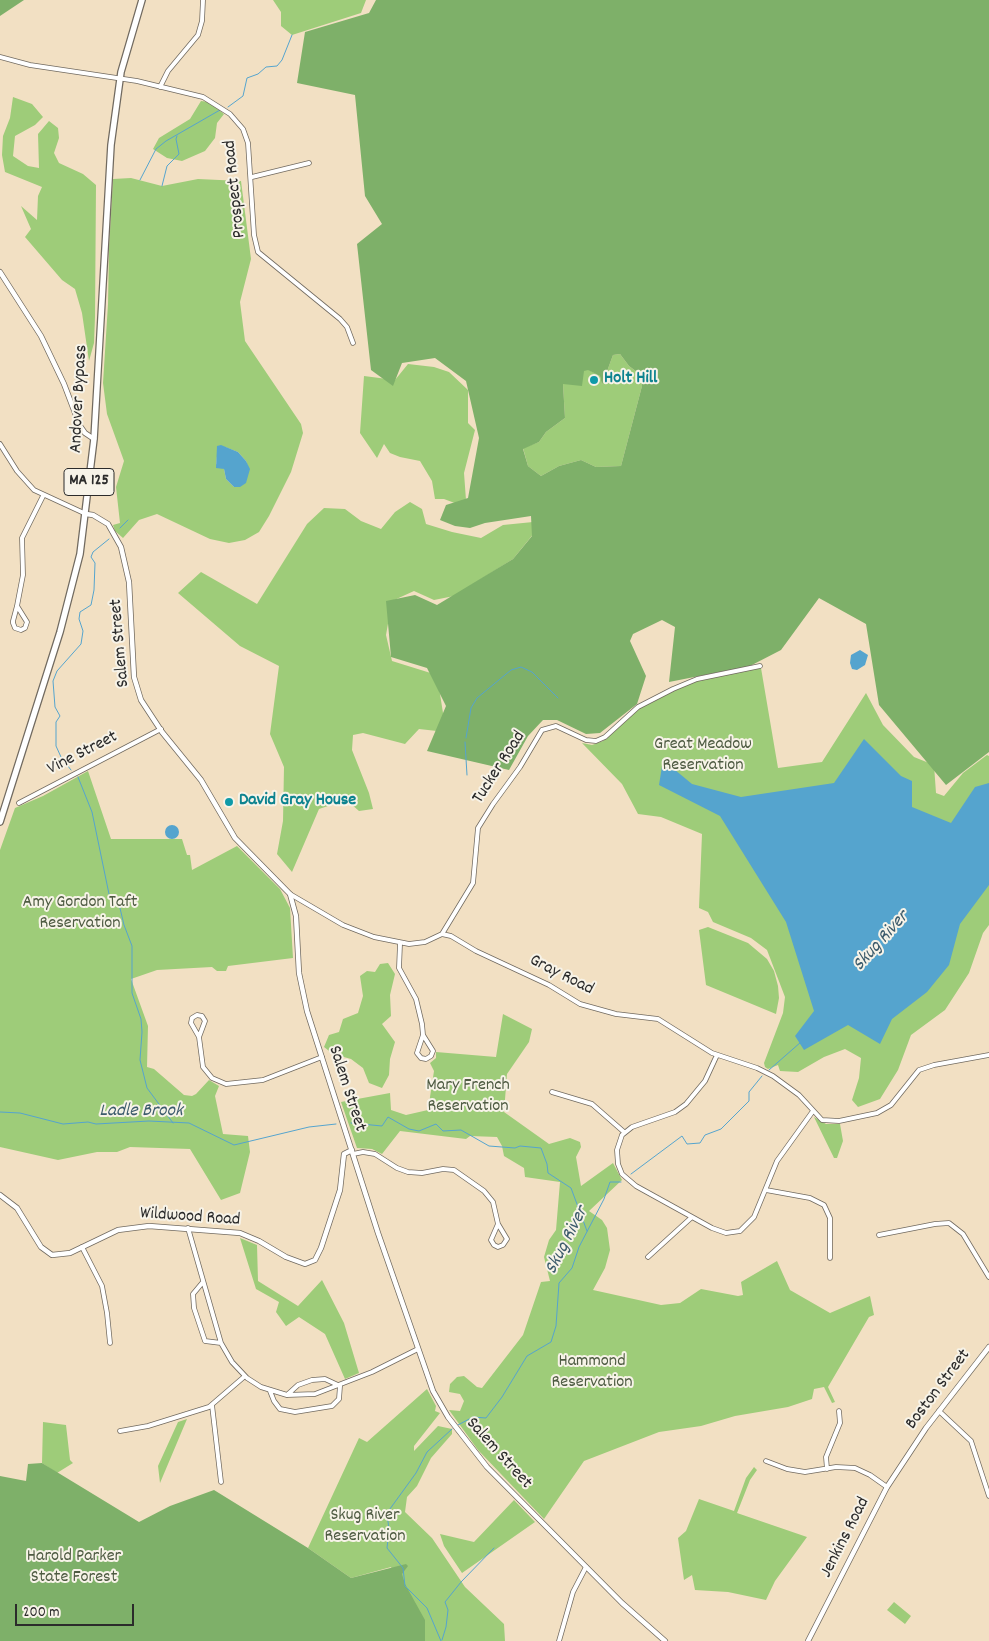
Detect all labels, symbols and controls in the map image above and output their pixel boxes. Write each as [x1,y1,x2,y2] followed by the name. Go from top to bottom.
[220,139,252,239] street label: Prospect Road
[66,344,94,454] street label: Andover Bypass
[604,369,657,391] place label: Holt Hill
[588,374,600,386] marker: Holt Hill
[64,468,114,496] road number: MA 125
[106,598,136,688] street label: Salem Street
[44,727,122,781] street label: Vine Street
[469,728,531,808] street label: Tucker Road
[654,735,752,778] park label: Great Meadow Reservation
[239,791,356,813] place label: David Gray House
[223,796,235,808] marker: David Gray House
[23,893,137,936] park label: Amy Gordon Taft Reservation
[849,907,915,977] water label: Skug River
[525,951,597,1001] street label: Gray Road
[322,1043,370,1135] street label: Salem Street
[426,1076,510,1118] park label: Mary French Reservation
[99,1101,183,1123] water label: Ladle Brook
[541,1203,595,1279] water label: Skug River
[139,1204,241,1232] street label: Wildwood Road
[902,1346,976,1434] street label: Boston Street
[551,1352,633,1395] park label: Hammond Reservation
[460,1414,536,1494] street label: Salem Street
[817,1494,875,1582] street label: Jenkins Road
[324,1506,406,1548] park label: Skug River Reservation
[27,1547,121,1590] park label: Harold Parker State Forest
[18,1594,136,1626] scale bar
[23,1602,60,1624] text: 200 m

